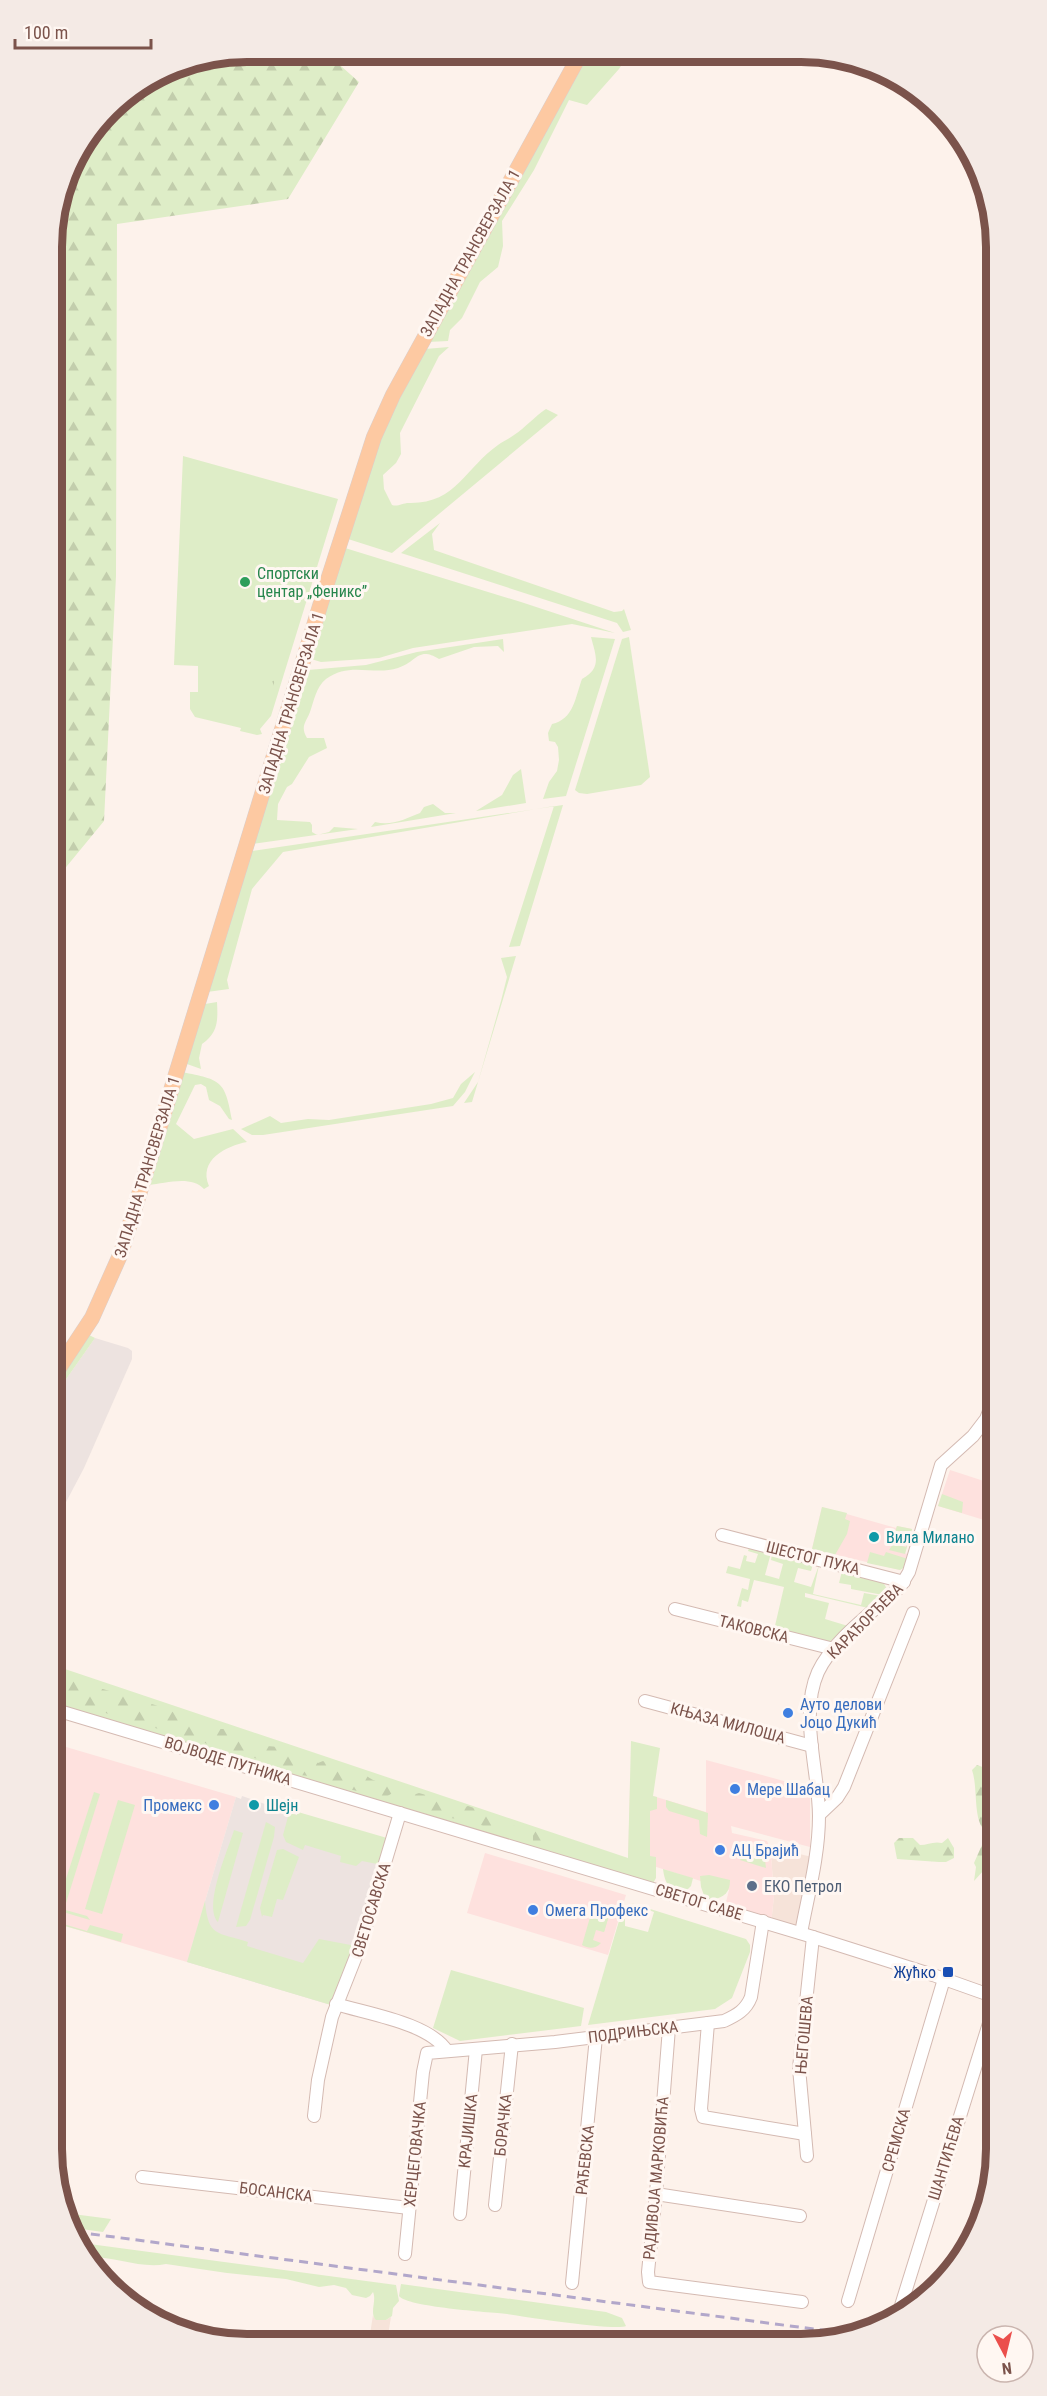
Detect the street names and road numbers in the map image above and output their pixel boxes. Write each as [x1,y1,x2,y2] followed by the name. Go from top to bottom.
[416,166,524,340] street label: ЗАПАДНА ТРАНСВЕРЗАЛА 1
[254,610,328,796] street label: ЗАПАДНА ТРАНСВЕРЗАЛА 1
[110,1074,184,1260] street label: ЗАПАДНА ТРАНСВЕРЗАЛА 1
[764,1537,862,1579] street label: ШЕСТОГ ПУКА
[823,1579,907,1663] street label: КАРАЂОРЂЕВА
[717,1611,791,1647] street label: ТАКОВСКА
[668,1699,788,1747] street label: КЊАЗА МИЛОША
[162,1733,294,1789] street label: ВОЈВОДЕ ПУТНИКА
[348,1860,394,1960] street label: СВЕТОСАВСКА
[653,1880,745,1924] street label: СВЕТОГ САВЕ
[791,1995,817,2075] street label: ЊЕГОШЕВА
[587,2017,679,2047] street label: ПОДРИЊСКА
[455,2093,481,2169] street label: КРАЈИШКА
[490,2093,516,2157] street label: БОРАЧКА
[639,2095,673,2261] street label: РАДИВОЈА МАРКОВИЋА
[400,2100,430,2208] street label: ХЕРЦЕГОВАЧКА
[878,2106,914,2174] street label: СРЕМСКА
[924,2113,968,2203] street label: ШАНТИЋЕВА
[572,2124,598,2196] street label: РАЂЕВСКА
[238,2178,314,2206] street label: БОСАНСКА

